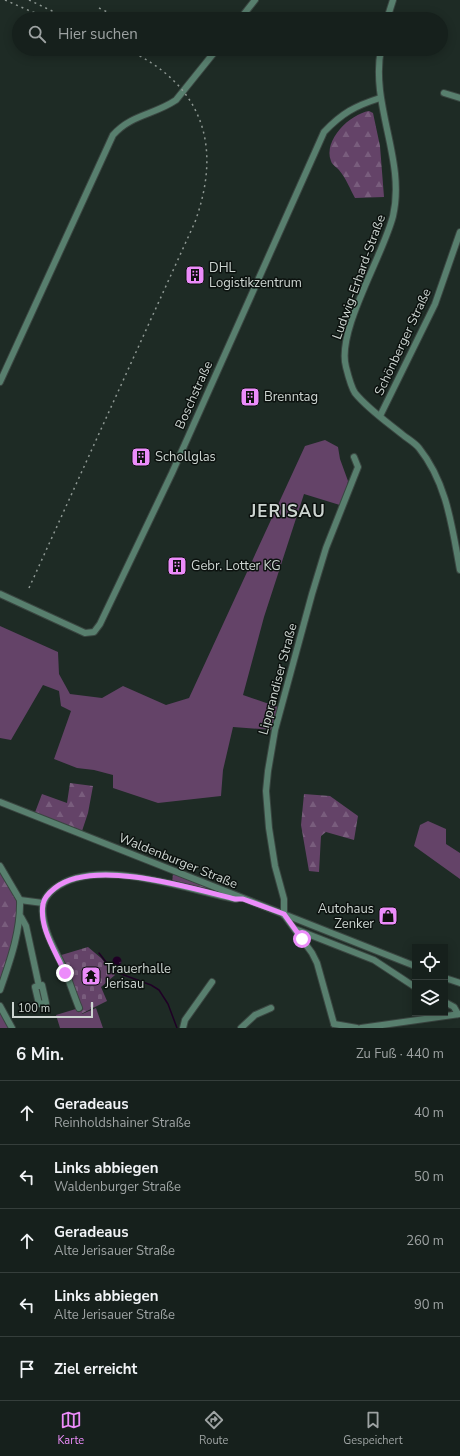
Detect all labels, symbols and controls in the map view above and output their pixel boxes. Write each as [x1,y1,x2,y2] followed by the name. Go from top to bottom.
[12,12,448,56] search box
[26,23,48,45] icon: search
[58,24,138,44] text: Hier suchen
[328,212,390,342] street label: Ludwig-Erhard-Straße
[209,259,302,292] place label: DHL Logistikzentrum
[184,264,206,286] building icon: DHL Logistikzentrum
[370,285,436,399] street label: Schönberger Straße
[171,358,217,432] street label: Boschstraße
[239,386,261,408] building icon: Brenntag
[264,388,318,406] place label: Brenntag
[130,446,152,468] building icon: Schollglas
[155,448,216,466] place label: Schollglas
[249,500,326,523] district label: JERISAU
[166,555,188,577] building icon: Gebr. Lotter KG
[191,557,281,575] place label: Gebr. Lotter KG
[254,621,302,737] street label: Lipprandiser Straße
[116,829,240,893] street label: Waldenburger Straße
[318,900,374,933] place label: Autohaus Zenker
[377,905,399,927] shop icon: Autohaus Zenker
[293,930,311,948] route start
[412,944,448,1016] map controls
[412,944,448,980] button: locate
[104,960,171,993] place label: Trauerhalle Jerisau
[56,964,74,982] route end
[80,965,102,987] temple icon: Trauerhalle Jerisau
[412,980,448,1016] button: layers
[12,1000,93,1019] scale bar
[18,1001,50,1016] text: 100 m
[16,1043,64,1066] text: 6 Min.
[356,1045,444,1063] text: Zu Fuß · 440 m
[54,1094,129,1114] text: Geradeaus
[16,1102,38,1124] icon: ahead
[414,1104,444,1122] text: 40 m
[54,1114,191,1132] text: Reinholdshainer Straße
[54,1158,158,1178] text: Links abbiegen
[16,1166,38,1188] icon: left
[414,1168,444,1186] text: 50 m
[54,1178,181,1196] text: Waldenburger Straße
[54,1222,129,1242] text: Geradeaus
[16,1230,38,1252] icon: ahead
[406,1232,444,1250] text: 260 m
[54,1242,175,1260] text: Alte Jerisauer Straße
[54,1286,158,1306] text: Links abbiegen
[16,1294,38,1316] icon: left
[414,1296,444,1314] text: 90 m
[54,1306,175,1324] text: Alte Jerisauer Straße
[16,1358,38,1380] icon: arrive
[54,1359,137,1379] text: Ziel erreicht
[58,1409,84,1448] tab: Karte
[199,1409,228,1448] tab: Route
[343,1409,402,1448] tab: Gespeichert

